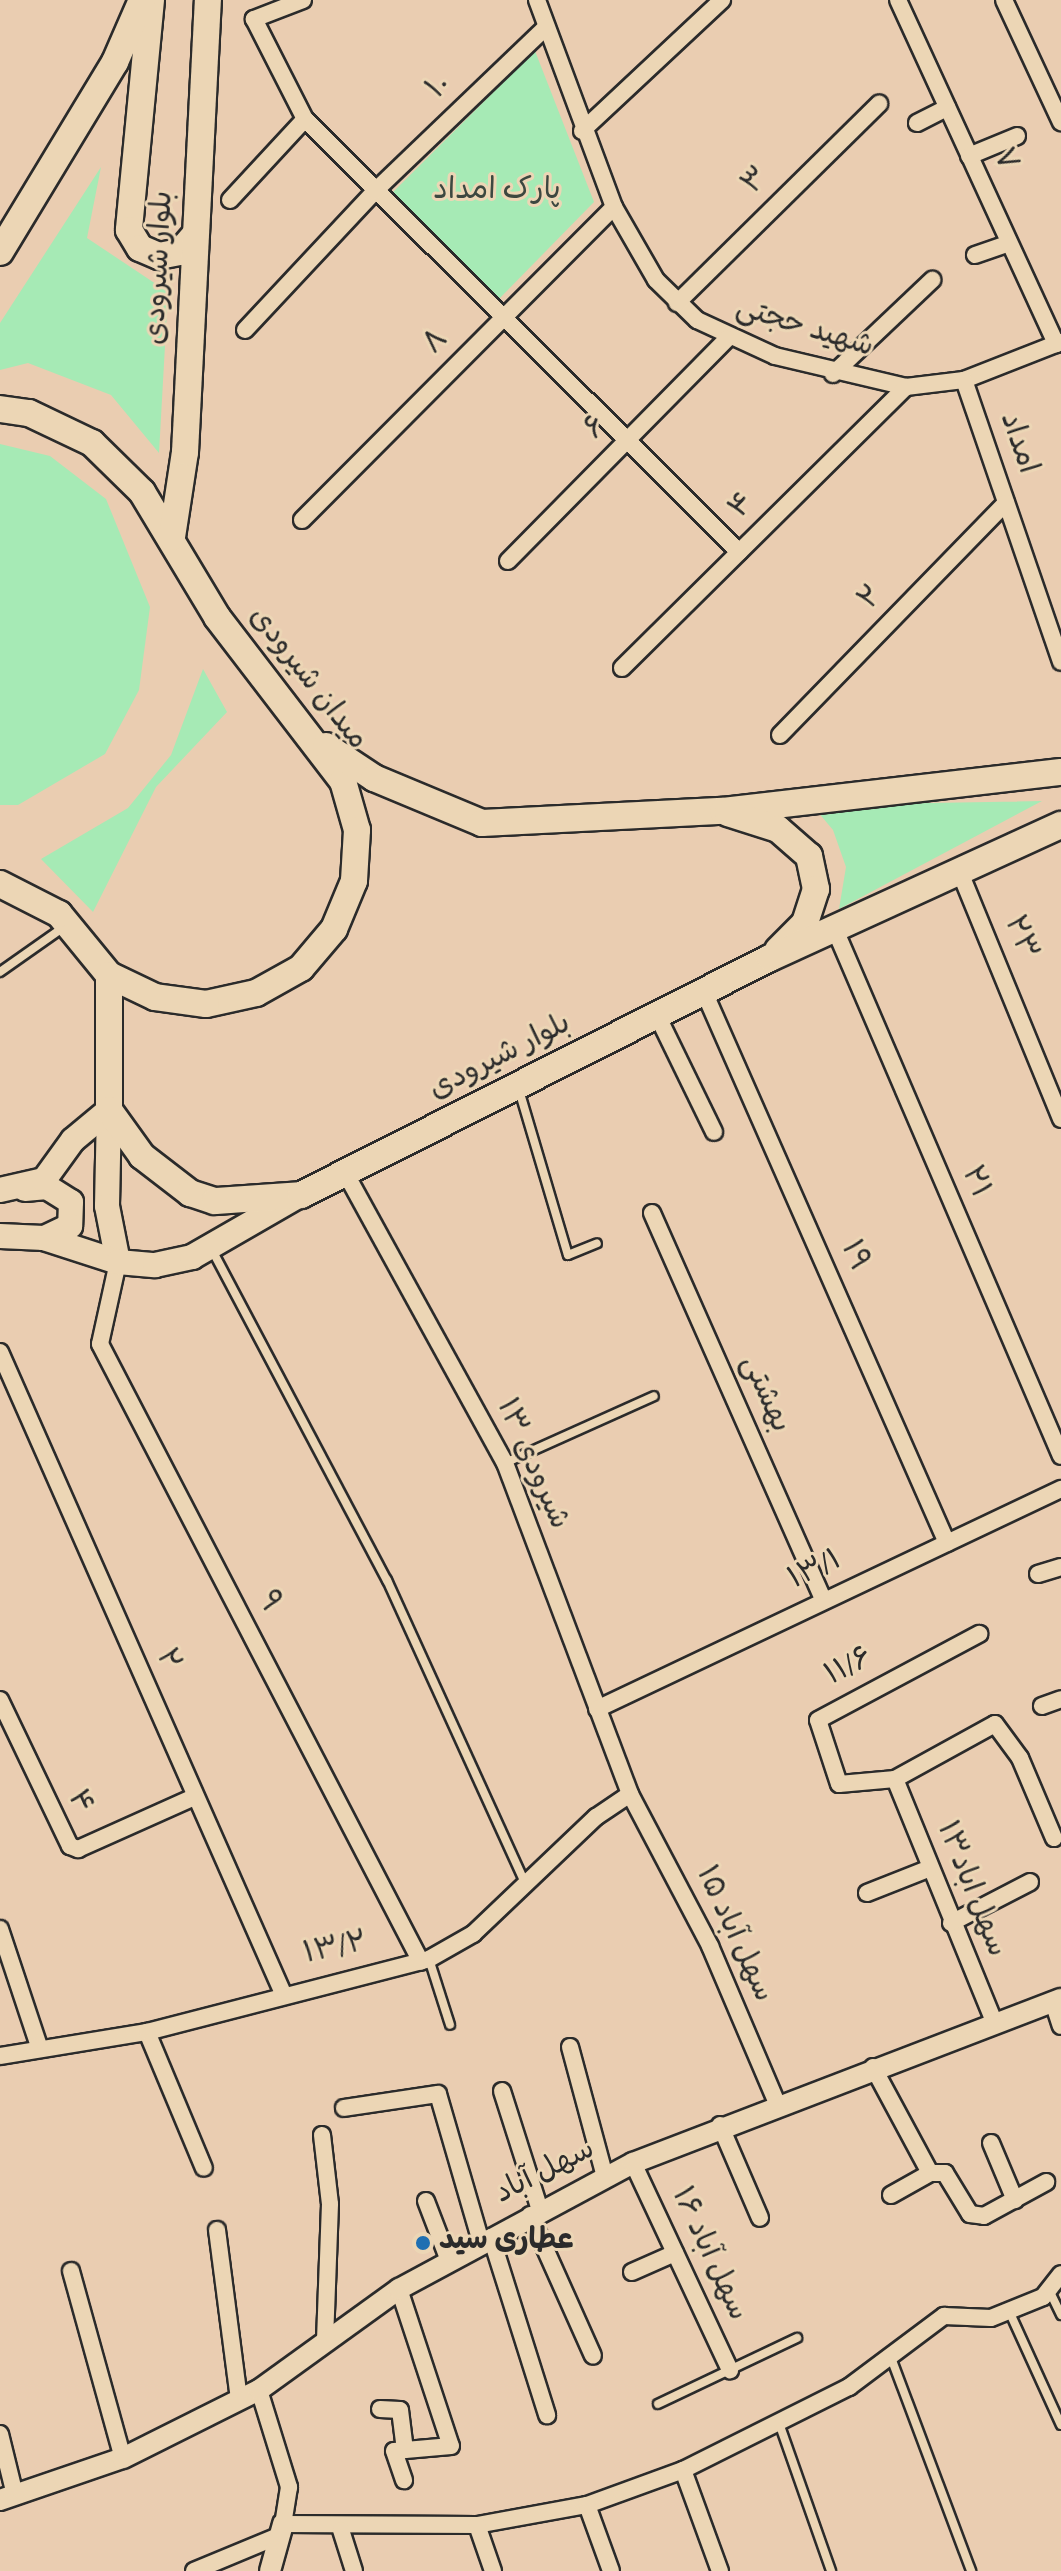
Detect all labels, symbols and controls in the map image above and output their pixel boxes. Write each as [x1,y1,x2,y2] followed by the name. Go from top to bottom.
[421,69,461,109] street label: ۱۰
[981,144,1023,178] street label: ۷
[737,162,779,204] street label: ۳
[433,175,561,211] park label: پارک امداد
[140,190,184,346] street label: بلوار شیرودی
[731,292,877,368] street label: شهید حجتی
[418,324,458,364] street label: ۸
[989,409,1043,479] street label: امداد
[579,411,617,449] street label: ۶
[723,487,765,529] street label: ۴
[853,580,893,620] street label: ۲
[239,601,373,759] street label: میدان شیرودی
[993,911,1043,967] street label: ۲۳
[424,1008,578,1110] street label: بلوار شیرودی
[950,1162,996,1204] street label: ۲۱
[830,1236,874,1278] street label: ۱۹
[730,1351,796,1439] street label: بهشتی
[485,1394,575,1536] street label: شیرودی ۱۳
[784,1544,848,1600] street label: ۱۳/۱
[246,1586,286,1620] street label: ۹
[820,1642,880,1696] street label: ۱۱/۶
[144,1644,186,1678] street label: ۲
[56,1785,98,1821] street label: ۴
[926,1817,1012,1963] street label: سهل اباد۱۳
[685,1861,779,2009] street label: سهل آباد ۱۵
[301,1927,371,1975] street label: ۱۳/۲
[490,2134,602,2214] street label: سهل آباد
[660,2183,754,2327] street label: سهل آباد ۱۶
[439,2225,574,2261] place label: عطاری سید
[414,2234,432,2252] marker: عطاری سید

